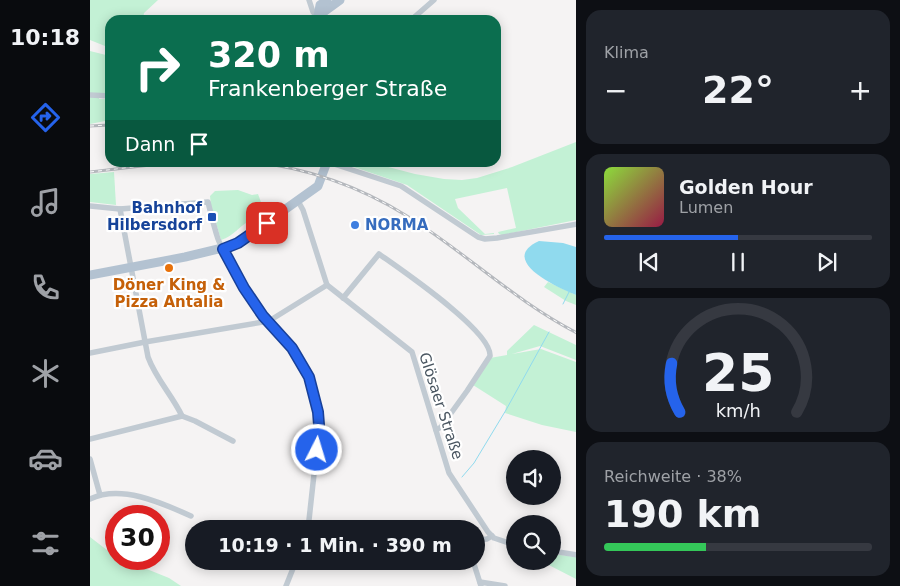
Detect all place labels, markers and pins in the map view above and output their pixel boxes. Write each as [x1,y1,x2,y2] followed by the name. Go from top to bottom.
[107,199,202,234] place label: Bahnhof Hilbersdorf
[246,202,288,244] pin
[206,211,218,223] marker: Bahnhof Hilbersdorf
[365,216,429,234] place label: NORMA
[349,219,361,231] marker: NORMA
[163,262,175,274] marker: Döner King & Pizza Antalia
[113,276,225,311] place label: Döner King & Pizza Antalia

